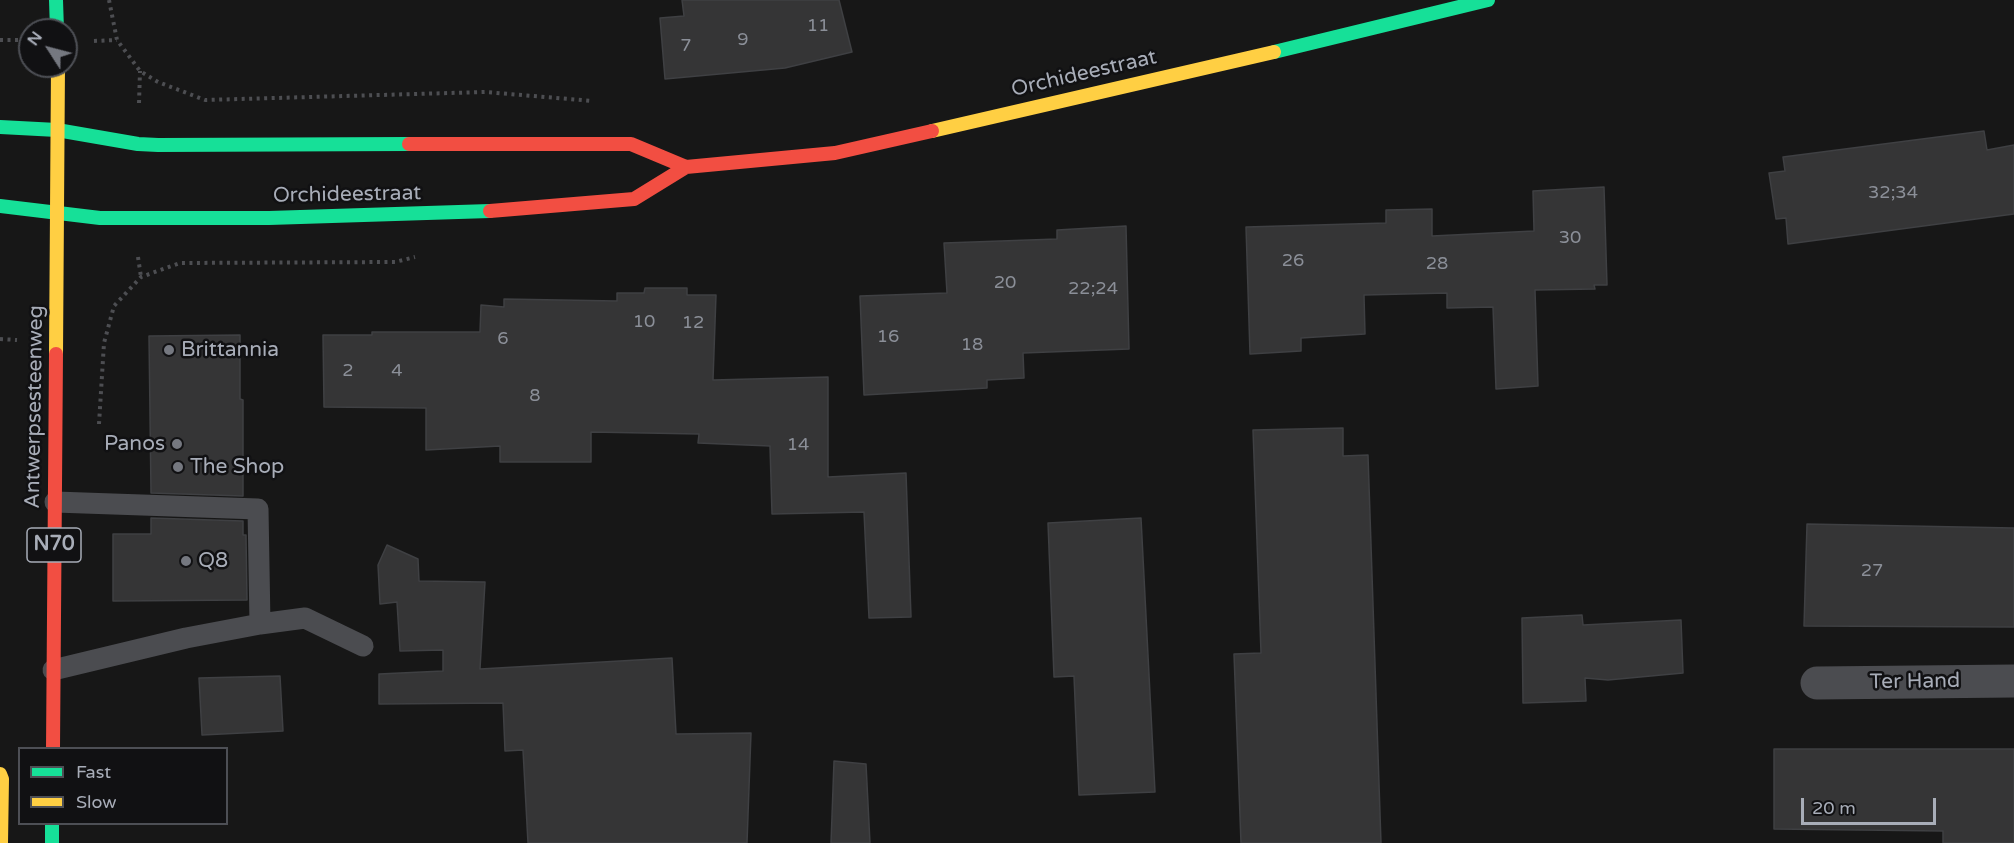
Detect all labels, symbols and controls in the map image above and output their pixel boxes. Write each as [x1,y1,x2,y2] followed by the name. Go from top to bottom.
[807,15,829,37] house number: 11
[18,18,78,78] north arrow
[23,28,47,50] text: N
[737,29,749,51] house number: 9
[680,35,692,57] house number: 7
[1009,45,1159,103] street label: Orchideestraat
[273,181,421,209] street label: Orchideestraat
[1868,182,1918,204] house number: 32;34
[1559,227,1581,249] house number: 30
[1282,250,1304,272] house number: 26
[1426,253,1448,275] house number: 28
[994,272,1016,294] house number: 20
[1068,278,1118,300] house number: 22;24
[21,305,49,509] street label: Antwerpsesteenweg
[633,311,655,333] house number: 10
[682,312,704,334] house number: 12
[877,326,899,348] house number: 16
[497,328,509,350] house number: 6
[961,334,983,356] house number: 18
[181,337,279,363] place label: Brittannia
[162,343,176,357] marker: Brittannia
[342,360,354,382] house number: 2
[391,360,403,382] house number: 4
[529,385,541,407] house number: 8
[104,431,165,457] place label: Panos
[787,434,809,456] house number: 14
[170,437,184,451] marker: Panos
[190,454,284,480] place label: The Shop
[171,460,185,474] marker: The Shop
[27,528,81,562] road number: N70
[198,548,228,574] place label: Q8
[179,554,193,568] marker: Q8
[1861,560,1883,582] house number: 27
[1870,669,1960,695] street label: Ter Hand
[18,747,228,825] legend
[76,761,111,783] text: Fast
[1804,786,1939,824] scale bar
[76,791,117,813] text: Slow
[1812,797,1856,819] text: 20 m

